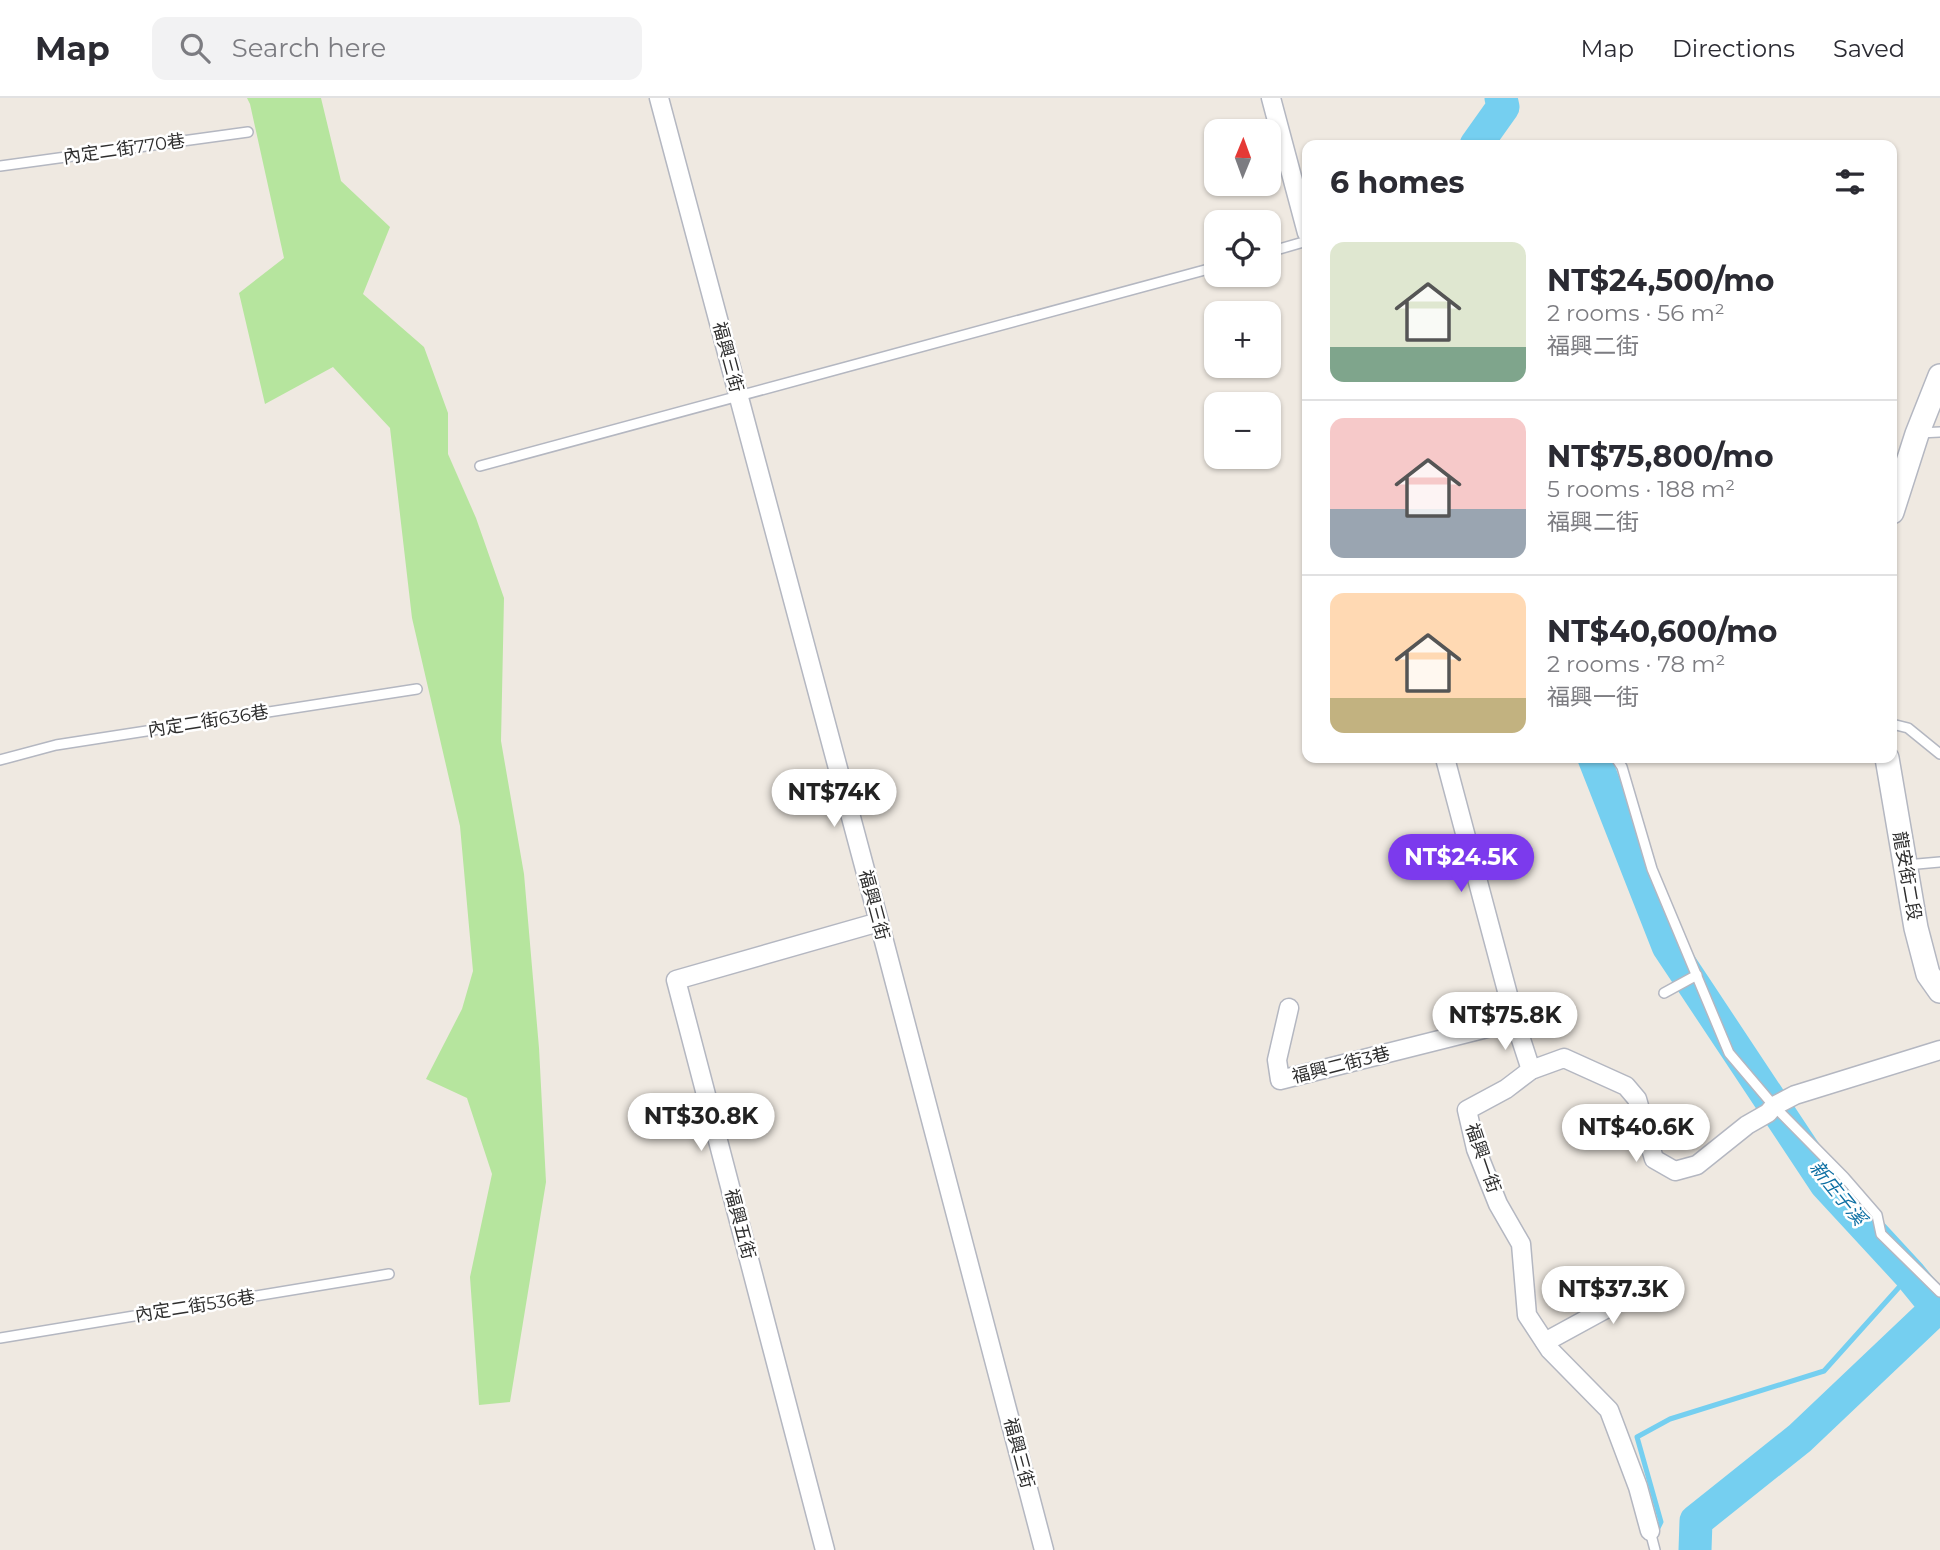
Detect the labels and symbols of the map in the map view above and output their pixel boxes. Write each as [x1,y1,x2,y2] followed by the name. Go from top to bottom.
[1204,119,1281,196] north arrow
[62,130,186,168] street label: 內定二街770巷
[708,319,748,395] street label: 福興三街
[146,701,270,741] street label: 內定二街636巷
[777,770,891,829] pin: NT$74K
[1888,830,1926,922] street label: 龍安街二段
[1389,834,1533,894] pin: NT$24.5K
[854,867,894,943] street label: 福興三街
[1433,992,1577,1052] pin: NT$75.8K
[1290,1042,1392,1088] street label: 福興二街3巷
[629,1094,773,1153] pin: NT$30.8K
[1564,1104,1708,1164] pin: NT$40.6K
[1461,1120,1505,1196] street label: 福興一街
[1805,1156,1873,1232] water label: 新庄子溪
[720,1186,760,1262] street label: 福興五街
[1541,1266,1685,1326] pin: NT$37.3K
[133,1286,257,1326] street label: 內定二街536巷
[999,1415,1039,1491] street label: 福興三街

